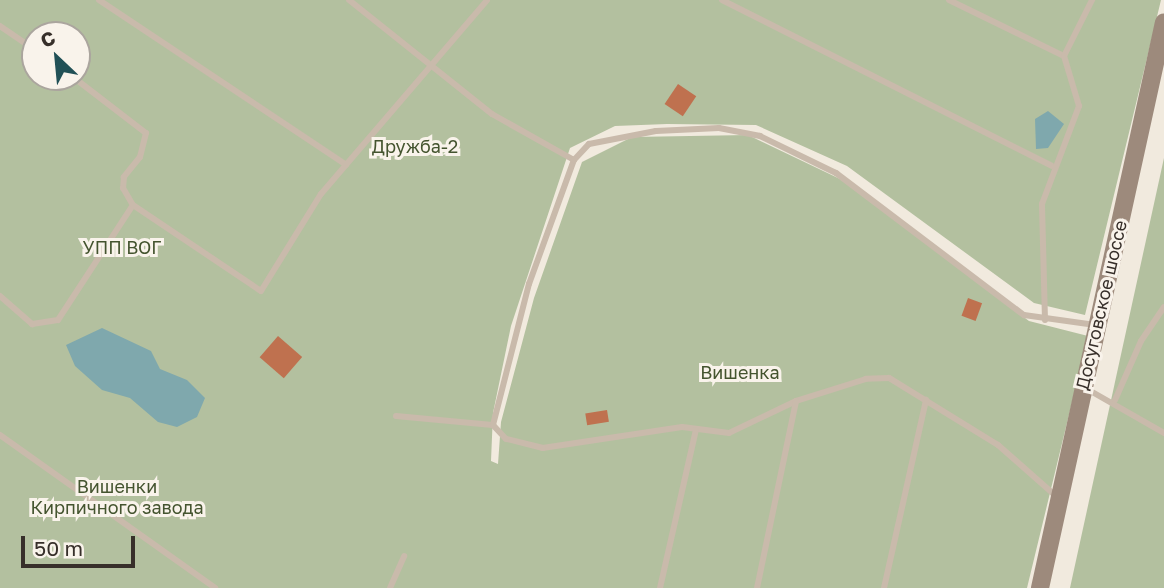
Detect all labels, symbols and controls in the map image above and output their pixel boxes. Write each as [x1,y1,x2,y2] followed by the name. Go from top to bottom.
[21,21,91,91] north arrow
[36,25,59,52] text: С
[372,135,458,157] park label: Дружба-2
[1071,218,1131,392] street label: Досуговское шоссе
[83,236,161,258] park label: УПП ВОГ
[700,361,780,383] park label: Вишенка
[30,476,204,518] park label: Вишенки Кирпичного завода
[24,522,138,566] scale bar
[34,535,83,561] text: 50 m

